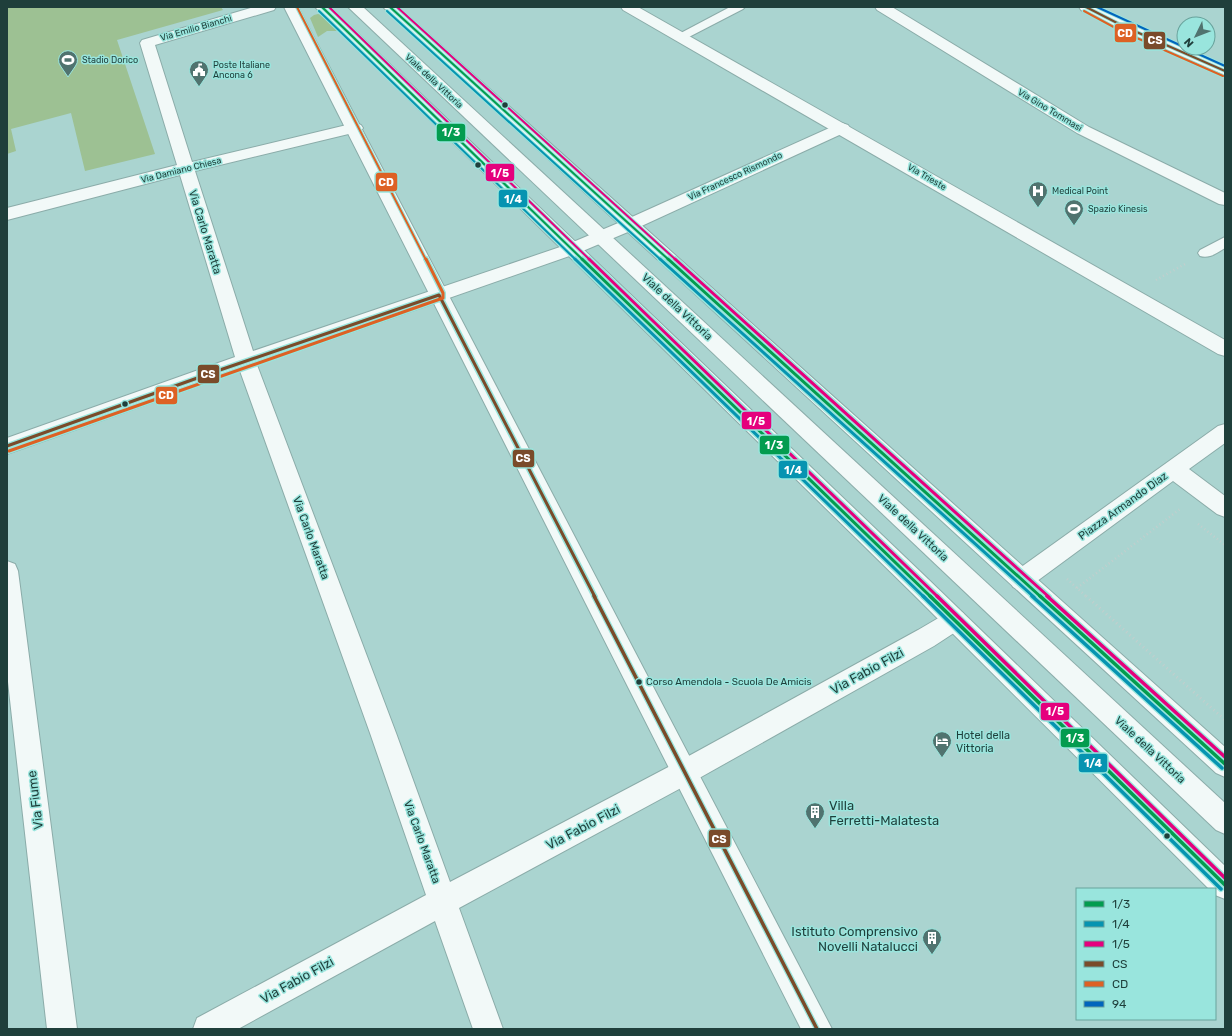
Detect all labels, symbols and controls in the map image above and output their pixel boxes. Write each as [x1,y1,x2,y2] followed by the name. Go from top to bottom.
[159,13,233,43] street label: Via Emilio Bianchi
[1176,16,1216,56] north arrow
[1114,23,1137,43] line badge: CD
[1117,27,1133,40] text: CD
[1143,31,1166,50] line badge: CS
[1147,34,1163,47] text: CS
[1182,35,1197,50] text: N
[57,49,79,77] sports icon: Stadio Dorico
[403,52,465,110] street label: Viale della Vittoria
[82,55,138,65] place label: Stadio Dorico
[188,59,210,87] public building icon: Poste Italiane Ancona 6
[213,60,270,80] place label: Poste Italiane Ancona 6
[1016,87,1084,133] street label: Via Gino Tommasi
[500,100,510,110] unlabelled marker
[436,123,466,142] line badge: 1/3
[442,126,460,139] text: 1/3
[686,150,784,202] street label: Via Francesco Rismondo
[140,155,222,185] street label: Via Damiano Chiesa
[473,160,483,170] unlabelled marker
[906,162,948,192] street label: Via Trieste
[485,163,515,182] line badge: 1/5
[491,167,509,180] text: 1/5
[375,172,398,192] line badge: CD
[378,176,394,189] text: CD
[1027,180,1049,208] hospital icon: Medical Point
[1052,186,1108,196] place label: Medical Point
[186,188,224,276] street label: Via Carlo Maratta
[498,189,528,208] line badge: 1/4
[504,193,523,206] text: 1/4
[1063,198,1085,226] sports icon: Spazio Kinesis
[1088,204,1148,214] place label: Spazio Kinesis
[639,271,715,343] street label: Viale della Vittoria
[197,364,220,384] line badge: CS
[200,368,216,381] text: CS
[155,386,178,405] line badge: CD
[158,389,174,402] text: CD
[120,399,130,409] unlabelled marker
[741,411,772,430] line badge: 1/5
[747,415,765,428] text: 1/5
[759,435,790,455] line badge: 1/3
[765,439,783,452] text: 1/3
[512,449,535,468] line badge: CS
[515,452,531,465] text: CS
[778,460,808,479] line badge: 1/4
[784,464,803,477] text: 1/4
[1076,469,1170,543] street label: Piazza Armando Diaz
[875,492,951,564] street label: Viale della Vittoria
[290,495,332,581] street label: Via Carlo Maratta
[828,645,906,697] street label: Via Fabio Filzi
[646,676,811,688] place label: Corso Amendola - Scuola De Amicis
[634,677,644,687] marker: Corso Amendola - Scuola De Amicis
[1040,702,1070,721] line badge: 1/5
[1046,705,1064,718] text: 1/5
[1112,714,1188,786] street label: Viale della Vittoria
[1060,728,1090,748] line badge: 1/3
[956,729,1010,755] place label: Hotel della Vittoria
[931,730,953,758] hotel icon: Hotel della Vittoria
[1066,732,1084,745] text: 1/3
[1078,753,1108,773] line badge: 1/4
[1084,757,1103,770] text: 1/4
[24,770,46,830] street label: Via Fiume
[829,798,939,828] place label: Villa Ferretti-Malatesta
[401,799,443,885] street label: Via Carlo Maratta
[543,801,623,853] street label: Via Fabio Filzi
[804,801,826,829] building icon: Villa Ferretti-Malatesta
[708,829,731,848] line badge: CS
[1162,831,1172,841] unlabelled marker
[711,833,727,846] text: CS
[1076,888,1216,1020] legend
[1112,897,1130,911] text: 1/3
[1112,917,1130,931] text: 1/4
[791,924,918,954] place label: Istituto Comprensivo Novelli Natalucci
[921,927,943,955] building icon: Istituto Comprensivo Novelli Natalucci
[1112,937,1130,951] text: 1/5
[258,954,336,1006] street label: Via Fabio Filzi
[1112,957,1127,971] text: CS
[1112,977,1128,991] text: CD
[1112,997,1127,1011] text: 94

